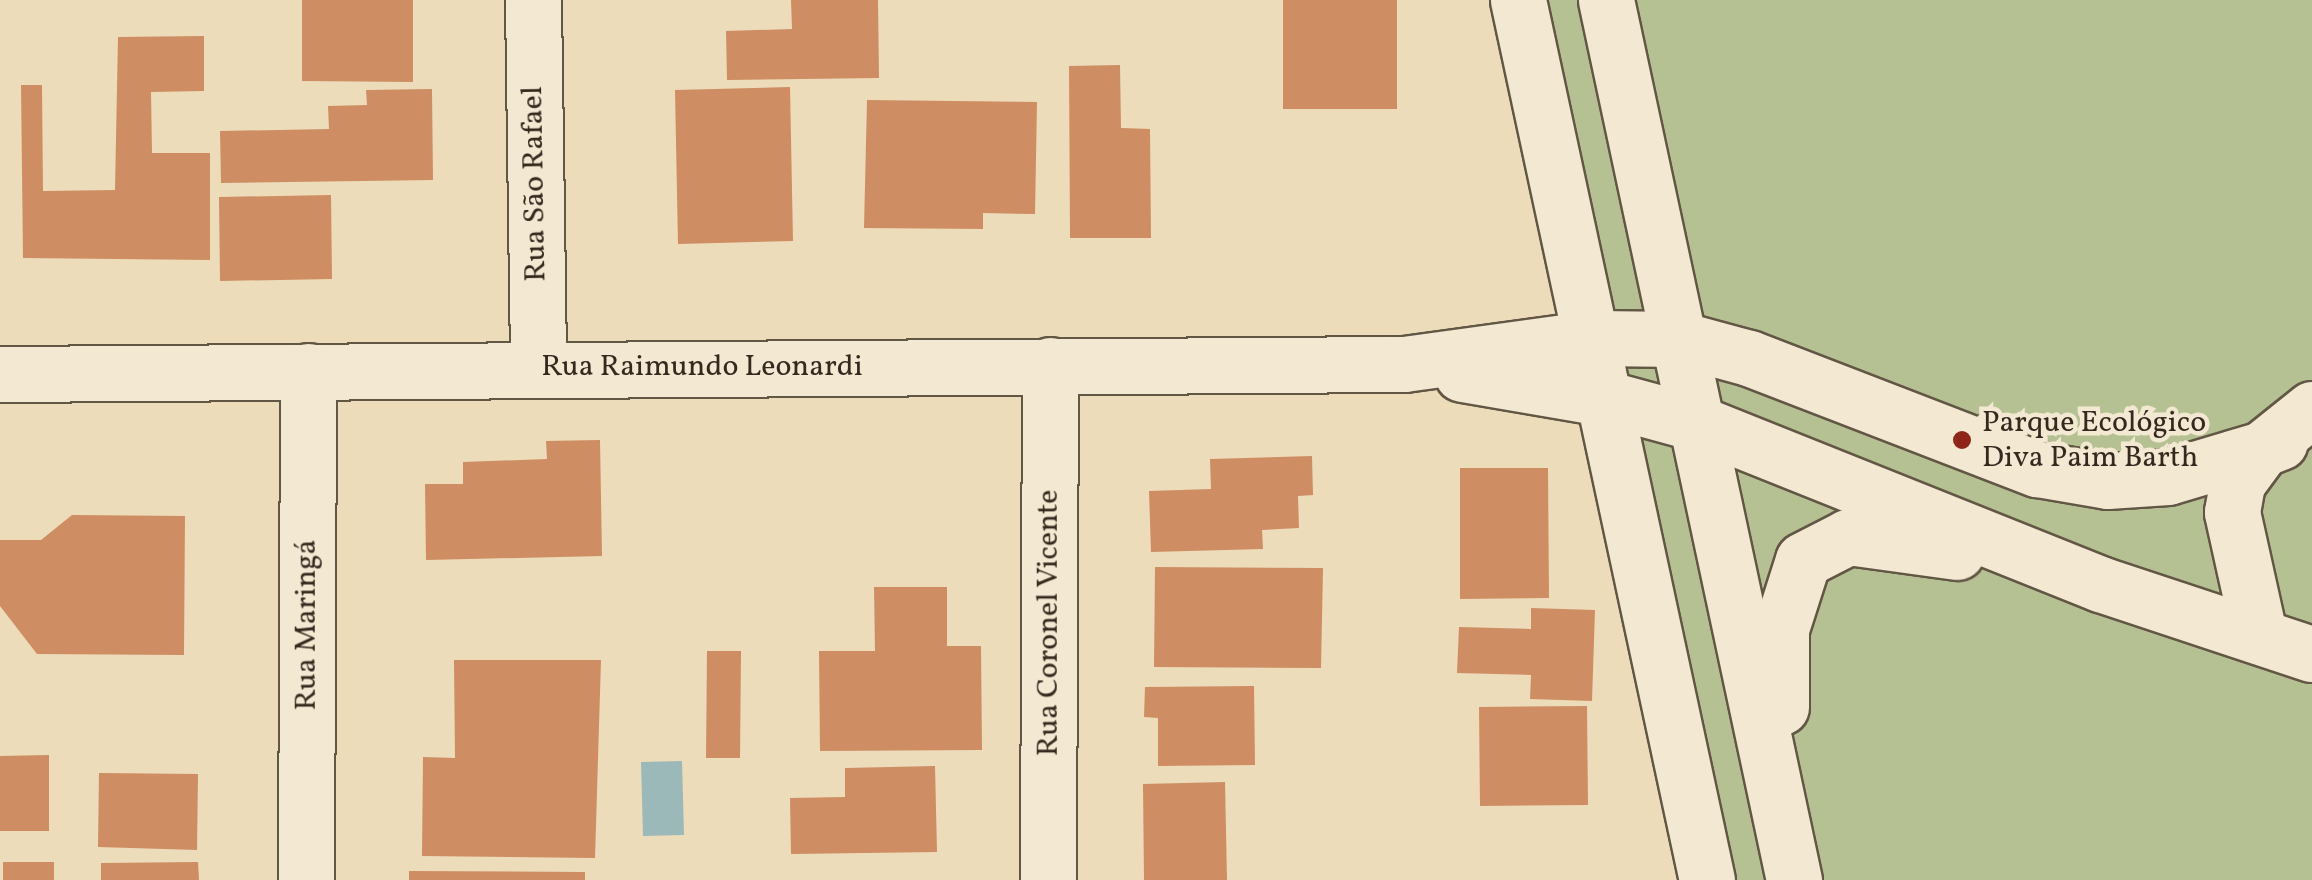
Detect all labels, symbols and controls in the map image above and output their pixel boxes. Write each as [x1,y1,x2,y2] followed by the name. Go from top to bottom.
[515,86,555,282] street label: Rua São Rafael
[541,349,863,385] street label: Rua Raimundo Leonardi
[1982,405,2206,476] place label: Parque Ecológico Diva Paim Barth
[1951,429,1973,451] marker: Parque Ecológico Diva Paim Barth
[1031,489,1067,757] street label: Rua Coronel Vicente
[289,539,325,711] street label: Rua Maringá

